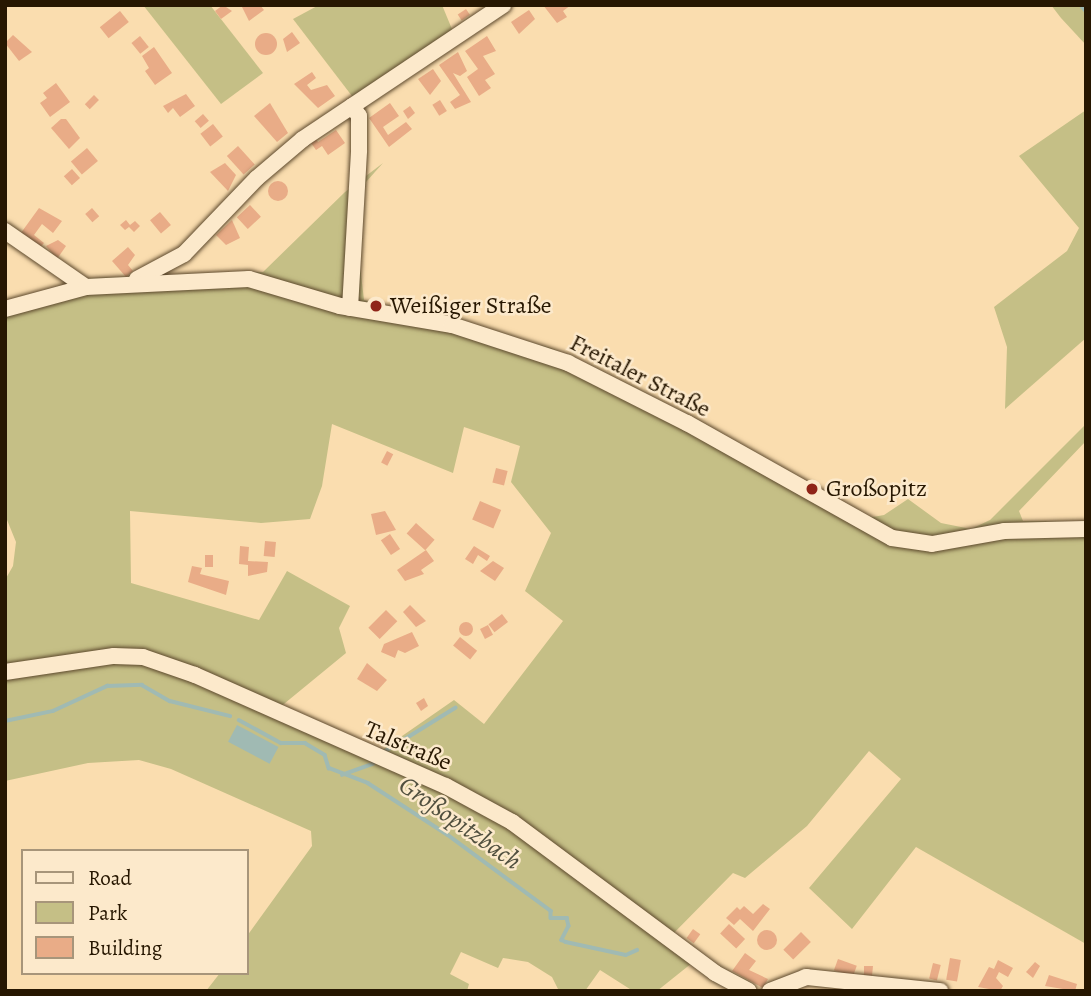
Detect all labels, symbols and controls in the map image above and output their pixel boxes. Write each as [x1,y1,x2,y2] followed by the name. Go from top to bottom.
[390,292,551,320] place label: Weißiger Straße
[368,298,384,314] marker: Weißiger Straße
[565,328,715,424] street label: Freitaler Straße
[826,475,927,503] place label: Großopitz
[804,481,820,497] marker: Großopitz
[360,715,456,777] street label: Talstraße
[393,769,527,877] water label: Großopitzbach
[21,849,248,975] legend
[88,864,132,892] text: Road
[88,899,127,927] text: Park
[88,934,162,962] text: Building

